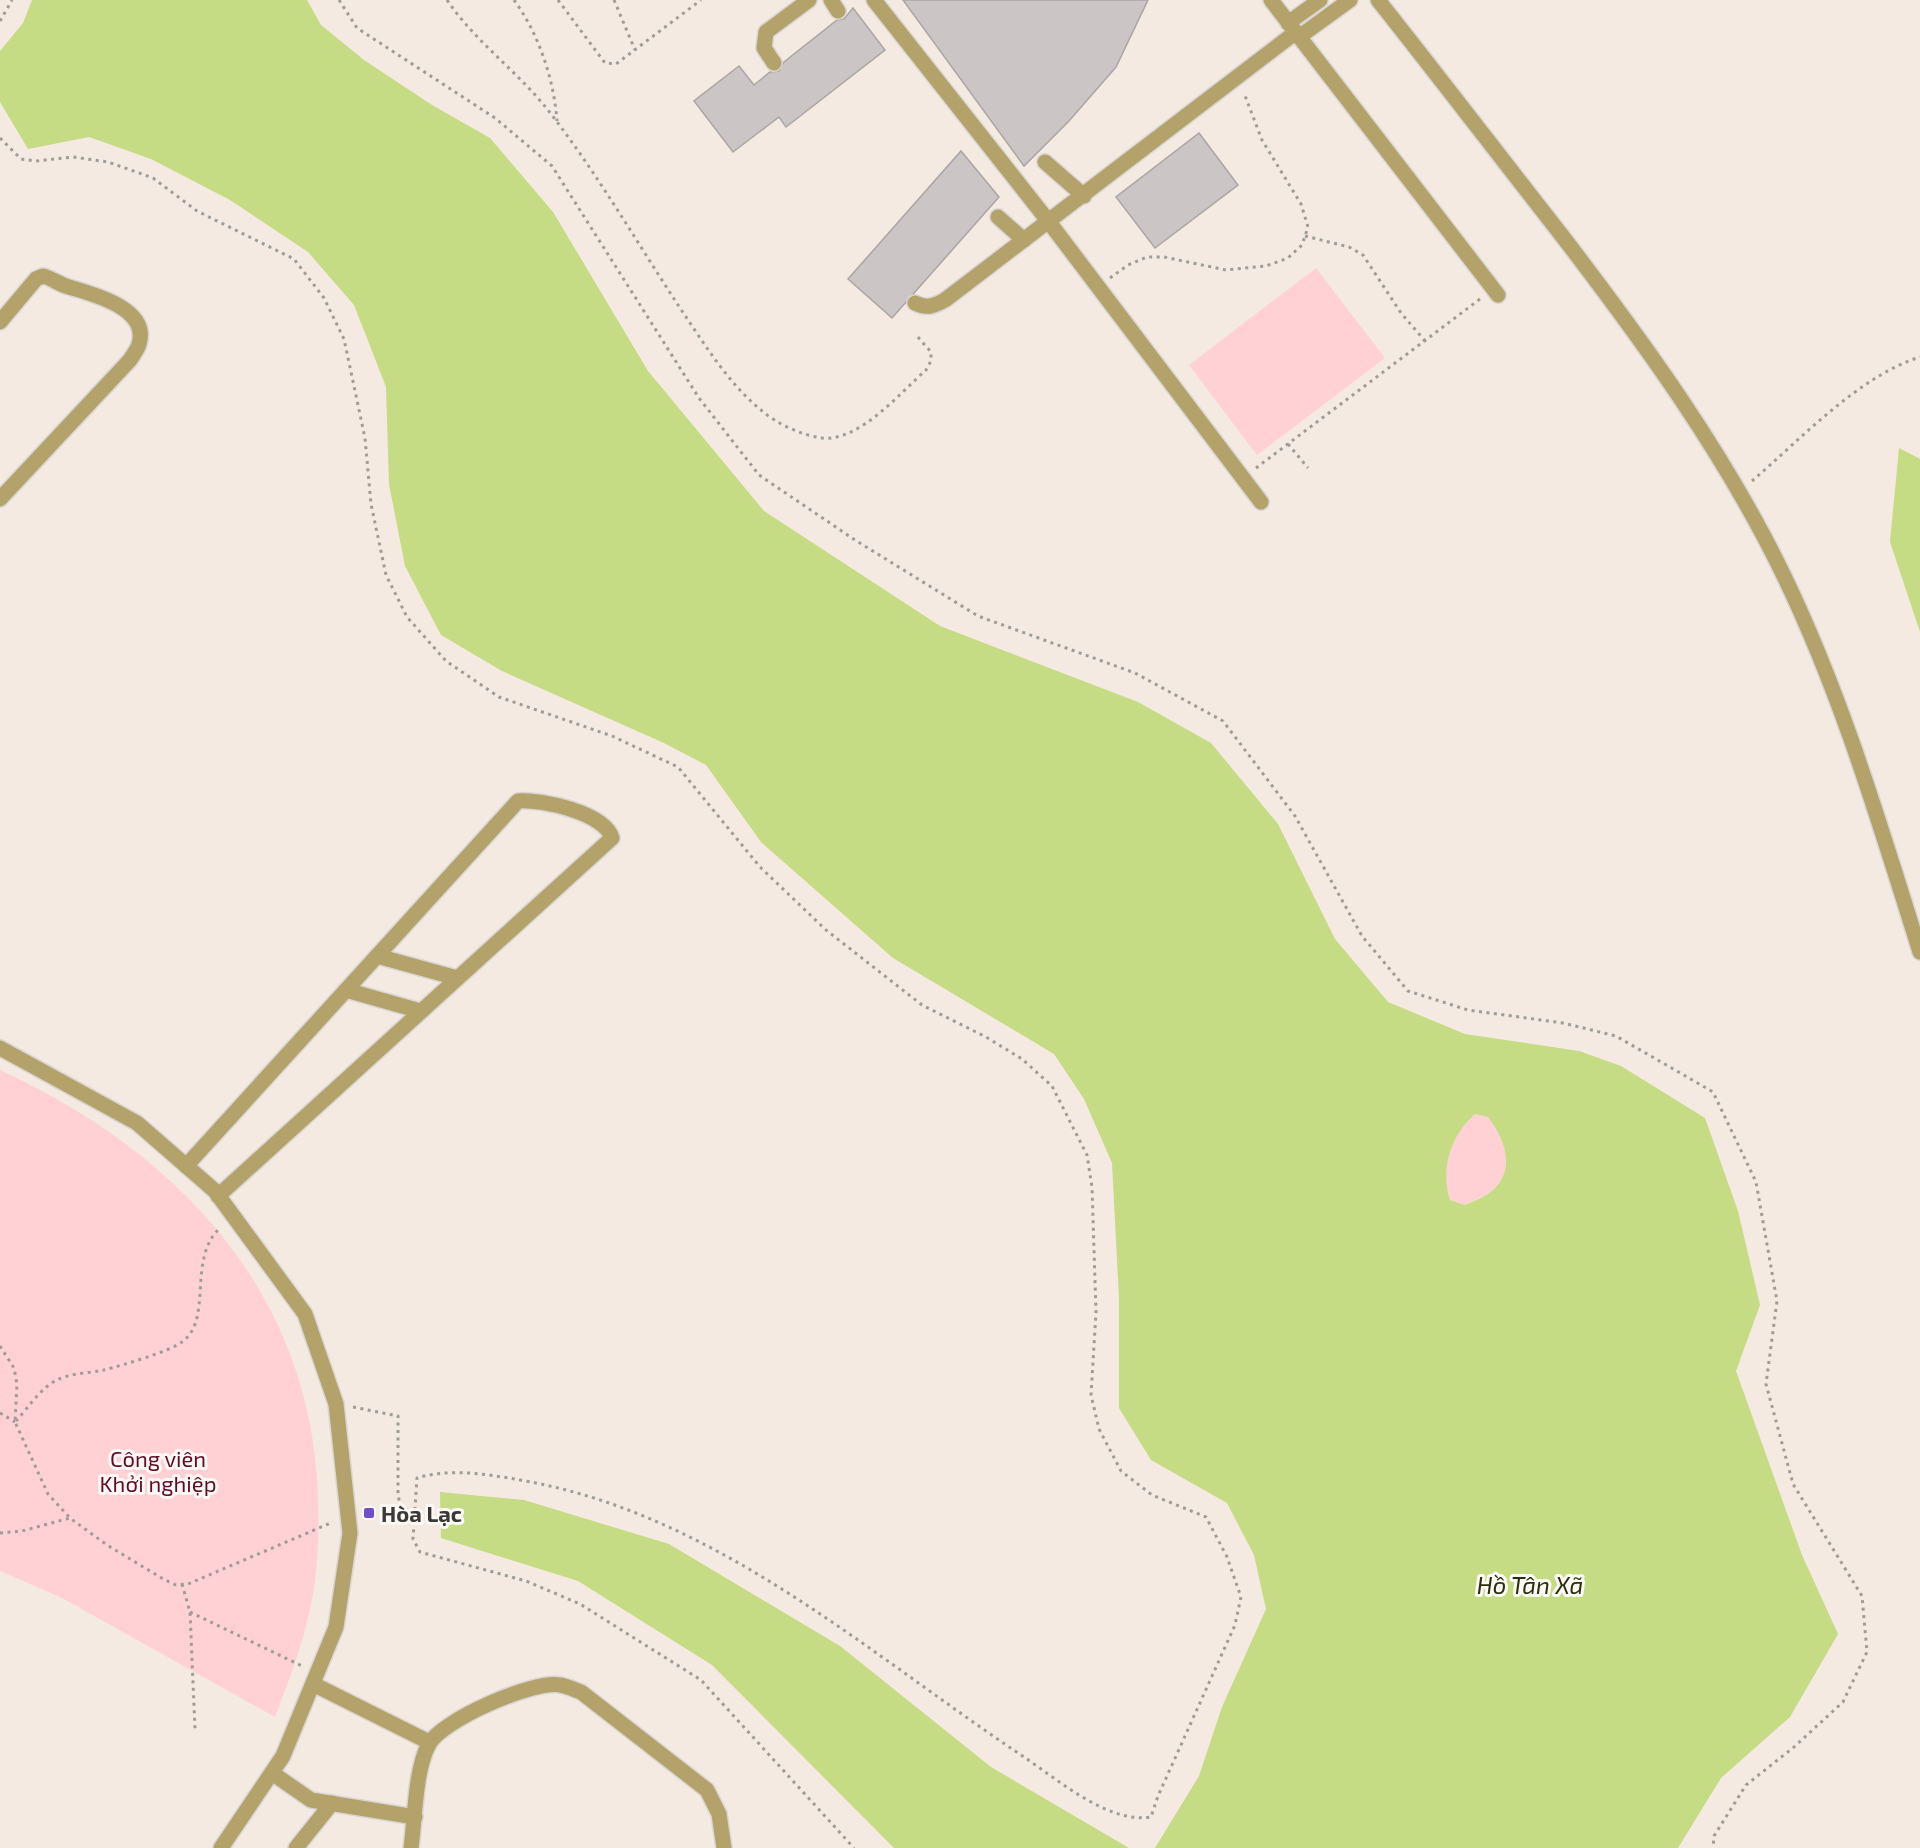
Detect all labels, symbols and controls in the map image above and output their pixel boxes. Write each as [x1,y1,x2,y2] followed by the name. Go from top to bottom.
[100,1445,216,1496] park label: Công viên Khởi nghiệp
[381,1500,462,1526] place label: Hòa Lạc
[362,1506,376,1520] marker: Hòa Lạc
[1477,1570,1583,1599] water label: Hồ Tân Xã

